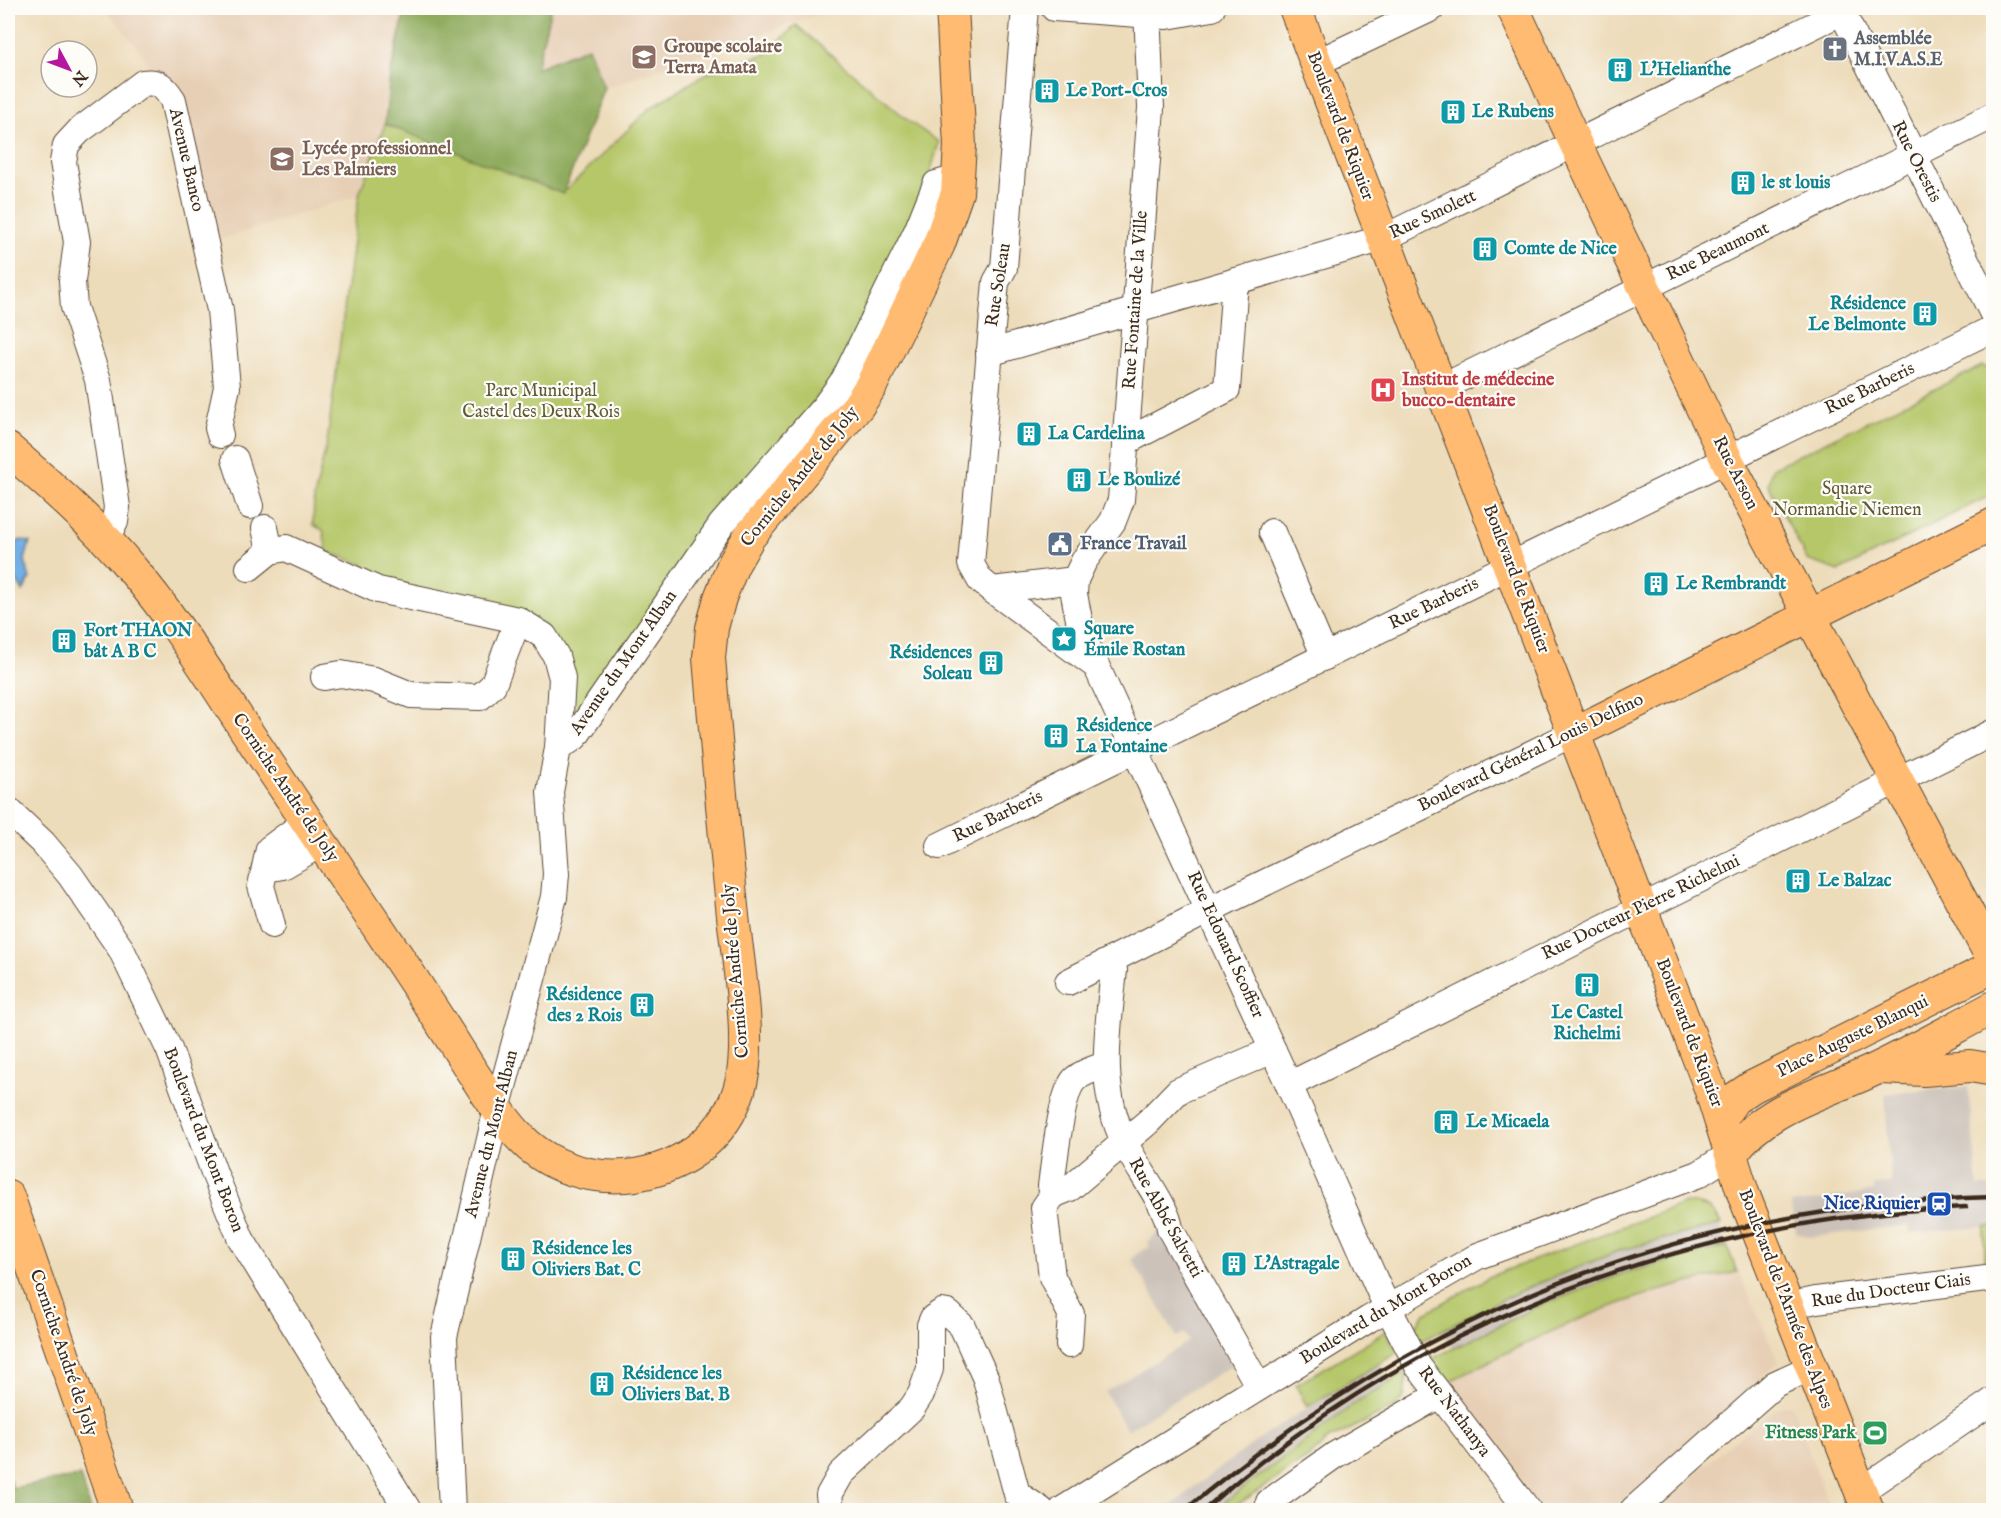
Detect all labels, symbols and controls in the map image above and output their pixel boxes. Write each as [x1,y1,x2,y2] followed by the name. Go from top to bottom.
[1853,28,1943,72] place label: Assemblée M.I.V.A.S.E
[1820,34,1850,64] church icon: Assemblée M.I.V.A.S.E
[663,36,783,80] place label: Groupe scolaire Terra Amata
[39,39,99,99] north arrow
[629,42,659,72] school or university icon: Groupe scolaire Terra Amata
[1301,48,1379,204] street label: Boulevard de Riquier
[1605,55,1635,85] building icon: L'Helianthe
[1640,59,1732,82] place label: L'Helianthe
[67,65,92,89] text: N
[1032,76,1062,106] building icon: Le Port-Cros
[1066,80,1168,103] place label: Le Port-Cros
[1438,97,1468,127] building icon: Le Rubens
[1472,101,1555,124] place label: Le Rubens
[163,105,209,214] street label: Avenue Banco
[1886,117,1946,207] street label: Rue Orestis
[302,138,452,182] place label: Lycée professionnel Les Palmiers
[267,144,297,174] school or university icon: Lycée professionnel Les Palmiers
[1728,168,1758,198] building icon: le st louis
[1761,172,1831,195] place label: le st louis
[1386,185,1480,245] street label: Rue Smolett
[1118,210,1154,390] street label: Rue Fontaine de la Ville
[1663,217,1773,287] street label: Rue Beaumont
[1470,234,1500,264] building icon: Comte de Nice
[1504,238,1617,261] place label: Comte de Nice
[981,242,1017,328] street label: Rue Soleau
[1808,293,1907,337] place label: Résidence Le Belmonte
[1910,299,1940,329] building icon: Résidence Le Belmonte
[1821,357,1919,421] street label: Rue Barberis
[1401,369,1555,413] place label: Institut de médecine bucco-dentaire
[1368,375,1398,405] hospital icon: Institut de médecine bucco-dentaire
[462,380,620,424] park label: Parc Municipal Castel des Deux Rois
[736,402,864,552] street label: Corniche André de Joly
[1014,419,1044,449] building icon: La Cardelina
[1048,423,1146,446] place label: La Cardelina
[1707,432,1763,514] street label: Rue Arson
[1064,465,1094,495] building icon: Le Boulizé
[1098,469,1181,492] place label: Le Boulizé
[1772,478,1922,522] park label: Square Normandie Niemen
[1477,501,1555,657] street label: Boulevard de Riquier
[1045,529,1075,559] public building icon: France Travail
[1080,533,1188,556] place label: France Travail
[1641,569,1671,599] building icon: Le Rembrandt
[1385,572,1483,636] street label: Rue Barberis
[1676,573,1787,596] place label: Le Rembrandt
[565,586,683,741] street label: Avenue du Mont Alban
[1084,618,1186,662] place label: Square Émile Rostan
[83,620,193,664] place label: Fort THAON bât A B C
[1049,624,1079,654] place icon: Square Émile Rostan
[49,626,79,656] building icon: Fort THAON bât A B C
[889,642,973,686] place label: Résidences Soleau
[976,648,1006,678] building icon: Résidences Soleau
[1415,688,1648,818] street label: Boulevard Général Louis Delfino
[227,709,344,867] street label: Corniche André de Joly
[1076,715,1168,759] place label: Résidence La Fontaine
[1041,721,1071,751] building icon: Résidence La Fontaine
[949,785,1047,849] street label: Rue Barberis
[1538,850,1744,966] street label: Rue Docteur Pierre Richelmi
[1783,866,1813,896] building icon: Le Balzac
[1181,868,1269,1023] street label: Rue Edouard Scoffier
[1818,870,1892,893] place label: Le Balzac
[717,883,755,1059] street label: Corniche André de Joly
[1650,955,1728,1111] street label: Boulevard de Riquier
[1572,970,1602,1000] building icon: Le Castel Richelmi
[546,984,623,1028] place label: Résidence des 2 Rois
[627,990,657,1020] building icon: Résidence des 2 Rois
[1774,990,1933,1084] street label: Place Auguste Blanqui
[1551,1002,1624,1046] place label: Le Castel Richelmi
[157,1044,249,1236] street label: Boulevard du Mont Boron
[460,1047,524,1221] street label: Avenue du Mont Alban
[1431,1107,1461,1137] building icon: Le Micaela
[1466,1111,1551,1134] place label: Le Micaela
[1123,1154,1208,1282] street label: Rue Abbé Salvetti
[1732,1186,1838,1412] street label: Boulevard de l'Armée des Alpes
[1924,1189,1954,1219] station icon: Nice Riquier
[1823,1193,1920,1216] place label: Nice Riquier
[532,1238,641,1282] place label: Résidence les Oliviers Bat. C
[498,1244,528,1274] building icon: Résidence les Oliviers Bat. C
[1219,1249,1249,1279] building icon: L'Astragale
[1296,1249,1476,1370] street label: Boulevard du Mont Boron
[1254,1253,1340,1276] place label: L'Astragale
[24,1267,102,1440] street label: Corniche André de Joly
[1810,1268,1972,1314] street label: Rue du Docteur Ciais
[1412,1362,1496,1462] street label: Rue Nathanya
[622,1363,730,1407] place label: Résidence les Oliviers Bat. B
[587,1369,617,1399] building icon: Résidence les Oliviers Bat. B
[1860,1418,1890,1448] sports icon: Fitness Park
[1765,1422,1857,1445] place label: Fitness Park

